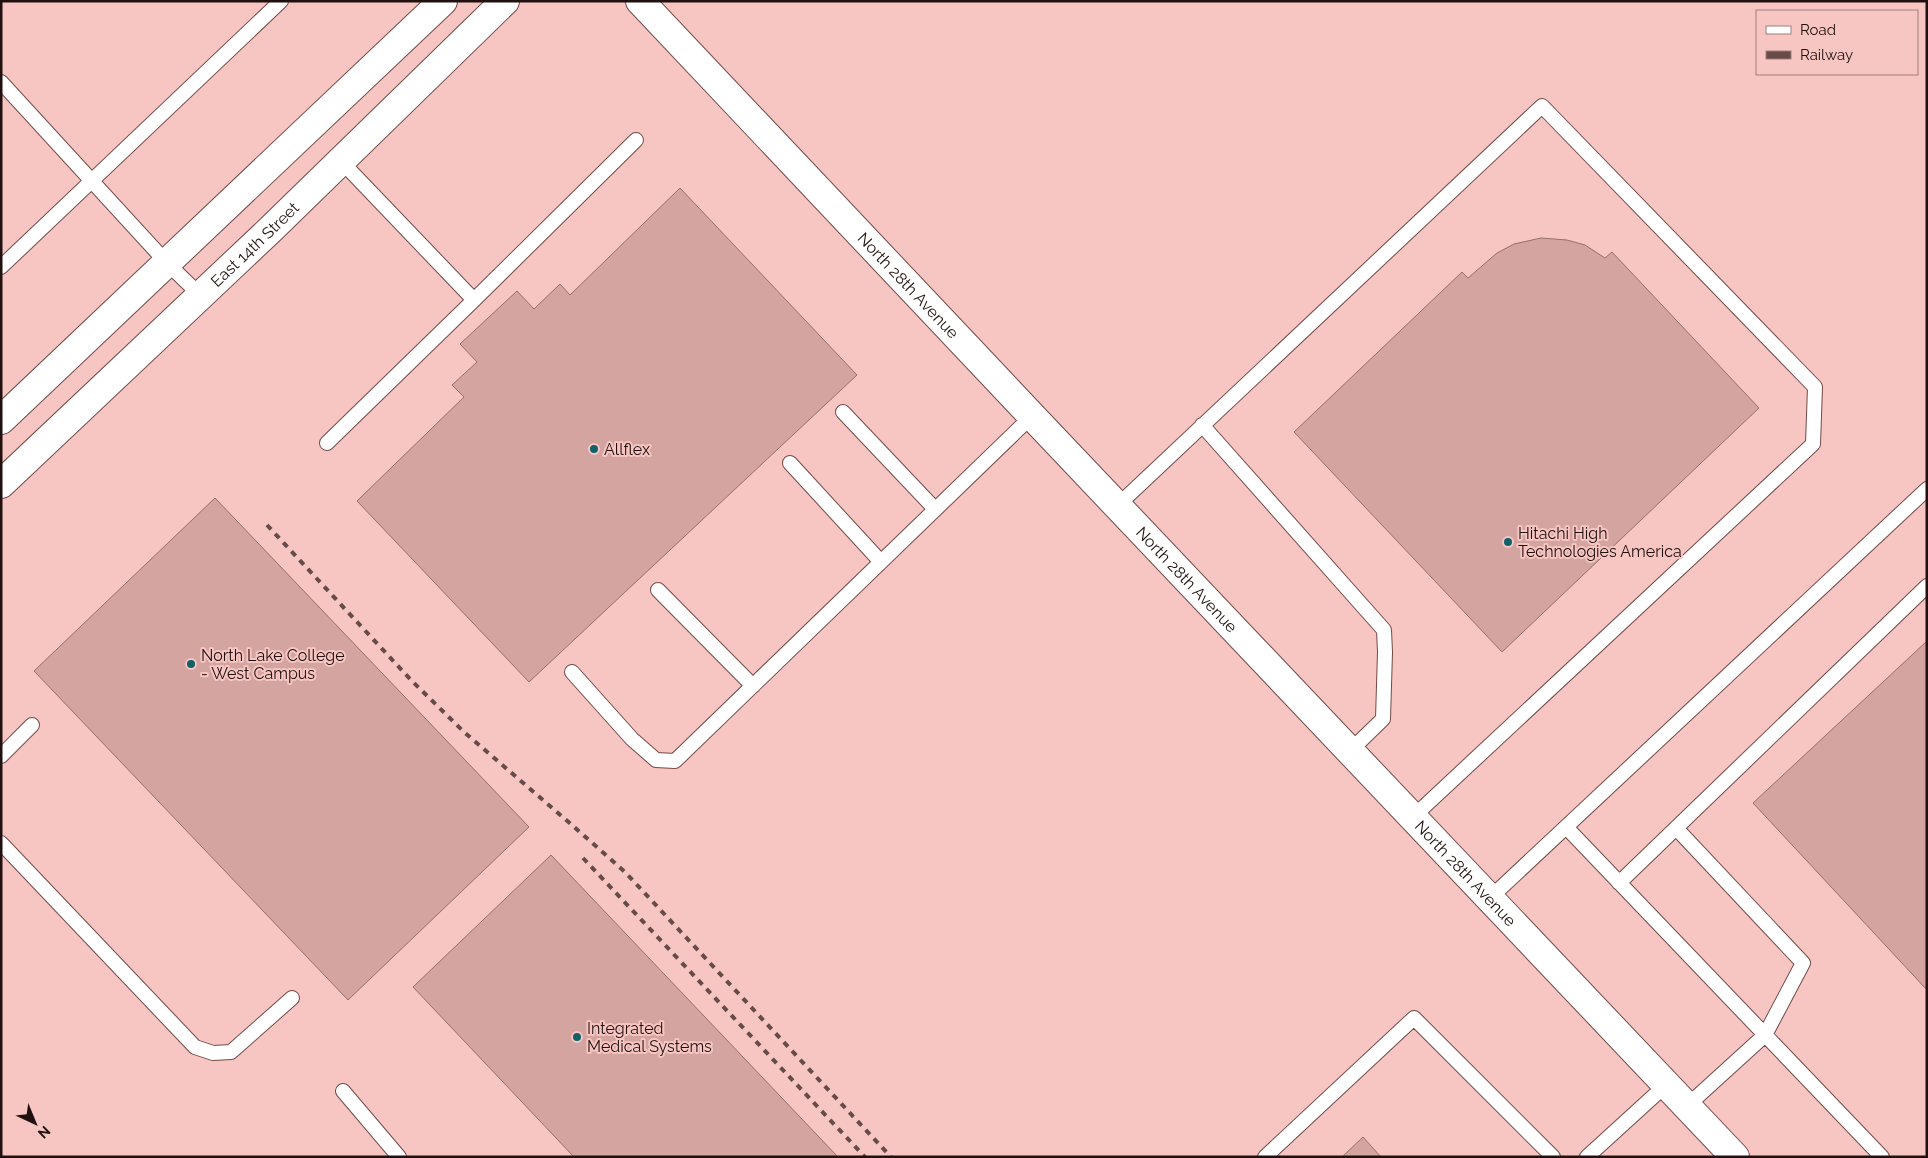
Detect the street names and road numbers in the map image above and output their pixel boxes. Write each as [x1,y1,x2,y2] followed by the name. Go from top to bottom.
[207,198,303,291] street label: East 14th Street
[854,229,963,342] street label: North 28th Avenue
[1132,523,1241,636] street label: North 28th Avenue
[1411,817,1520,930] street label: North 28th Avenue

